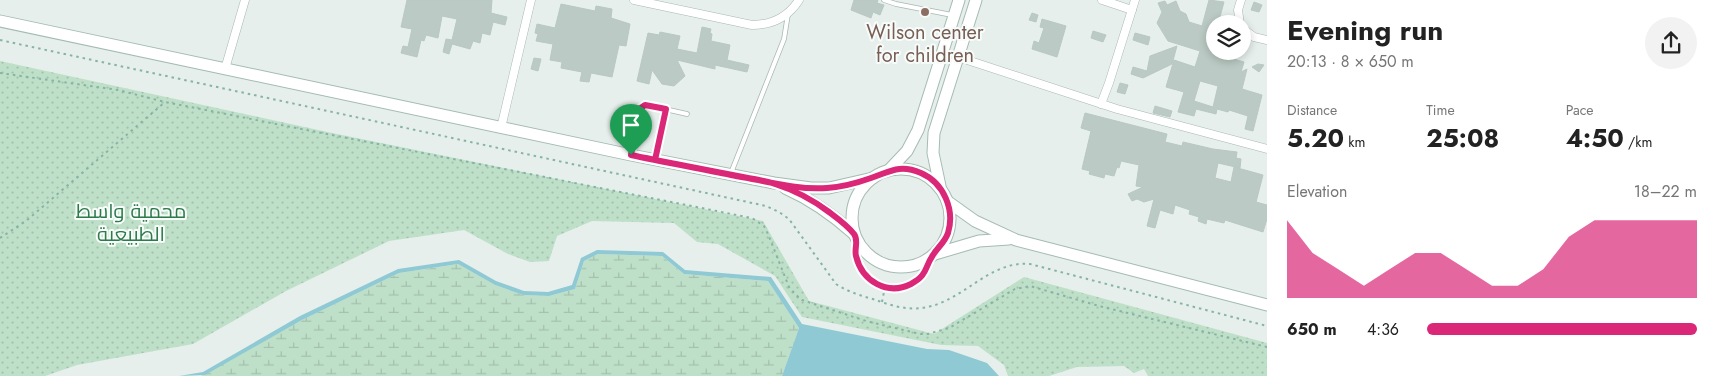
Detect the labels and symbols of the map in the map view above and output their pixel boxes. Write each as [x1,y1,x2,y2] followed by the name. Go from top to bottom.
[919,6,931,18] marker: Wilson center for children
[866,18,984,70] place label: Wilson center for children
[610,104,652,155] pin
[76,197,186,249] park label: محمية واسط الطبيعية

